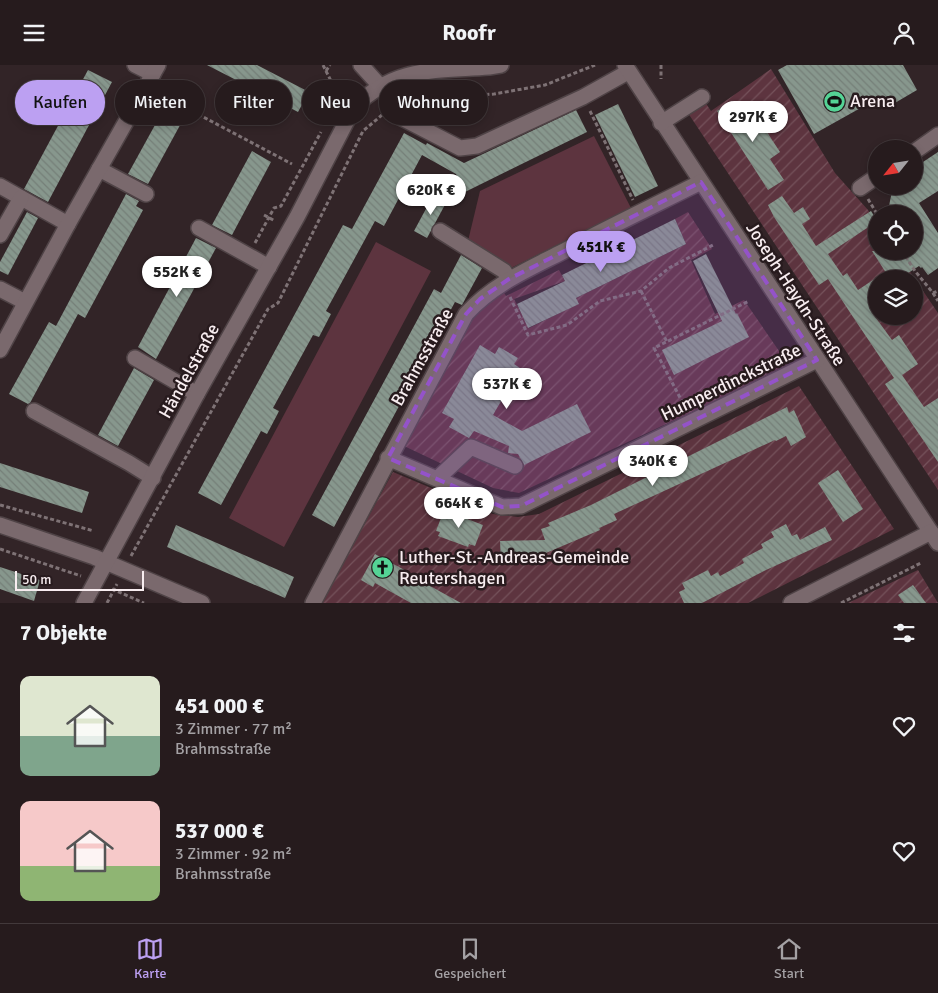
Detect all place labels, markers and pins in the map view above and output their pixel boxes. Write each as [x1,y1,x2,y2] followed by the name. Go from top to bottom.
[822,89,846,113] sports icon: Arena
[850,90,895,112] place label: Arena
[712,101,794,143] pin: 297K €
[390,173,472,216] pin: 620K €
[560,231,642,273] pin: 451K €
[136,255,218,298] pin: 552K €
[466,367,548,410] pin: 537K €
[612,445,694,487] pin: 340K €
[418,487,500,529] pin: 664K €
[399,546,629,589] place label: Luther-St.-Andreas-Gemeinde Reutershagen
[371,555,395,579] church icon: Luther-St.-Andreas-Gemeinde Reutershagen

